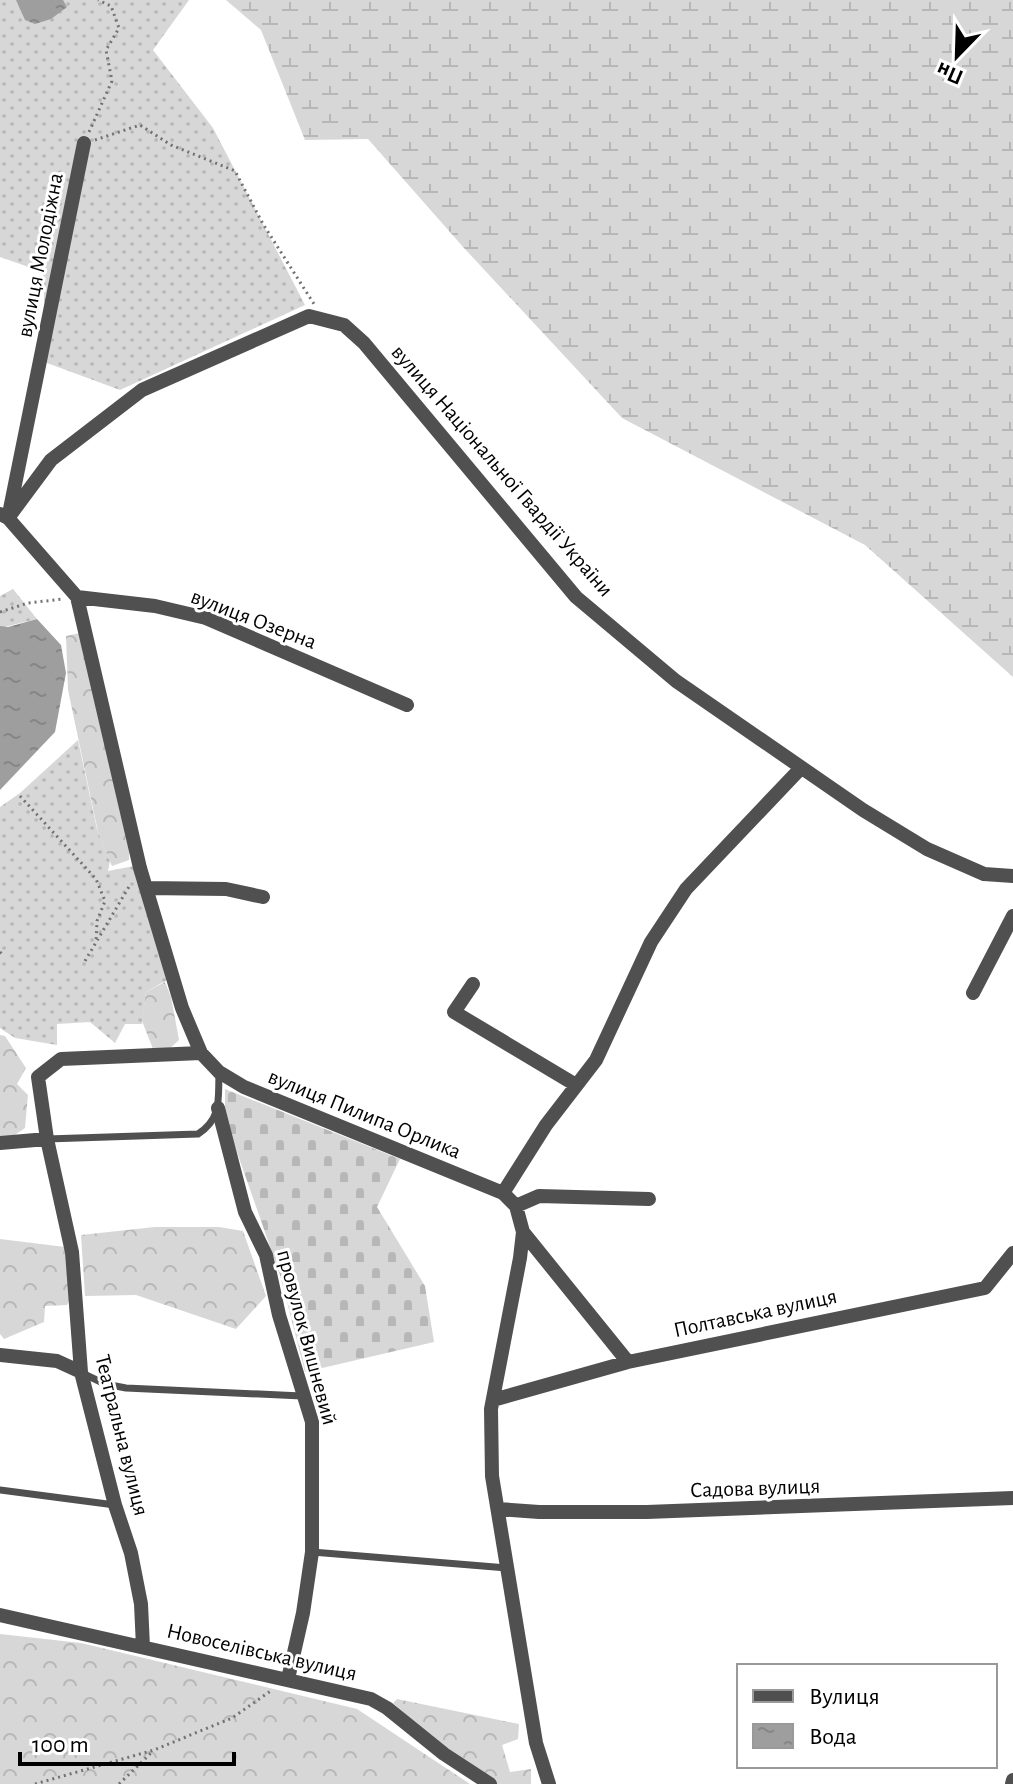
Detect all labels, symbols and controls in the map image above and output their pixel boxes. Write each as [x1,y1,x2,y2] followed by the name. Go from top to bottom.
[917,16,997,96] north arrow
[933,58,966,89] text: Пн
[13,171,67,339] street label: вулиця Молодіжна
[387,341,617,601] street label: вулиця Національної Гвардії України
[188,585,319,653] street label: вулиця Озерна
[265,1065,464,1163] street label: вулиця Пилипа Орлика
[273,1247,341,1427] street label: провулок Вишневий
[671,1285,839,1341] street label: Полтавська вулиця
[91,1352,153,1518] street label: Театральна вулиця
[690,1475,821,1501] street label: Садова вулиця
[165,1619,359,1685] street label: Новоселівська вулиця
[737,1664,997,1768] legend
[809,1685,880,1709] text: Вулиця
[20,1716,234,1766] scale bar
[809,1725,857,1749] text: Вода
[32,1733,89,1757] text: 100 m

